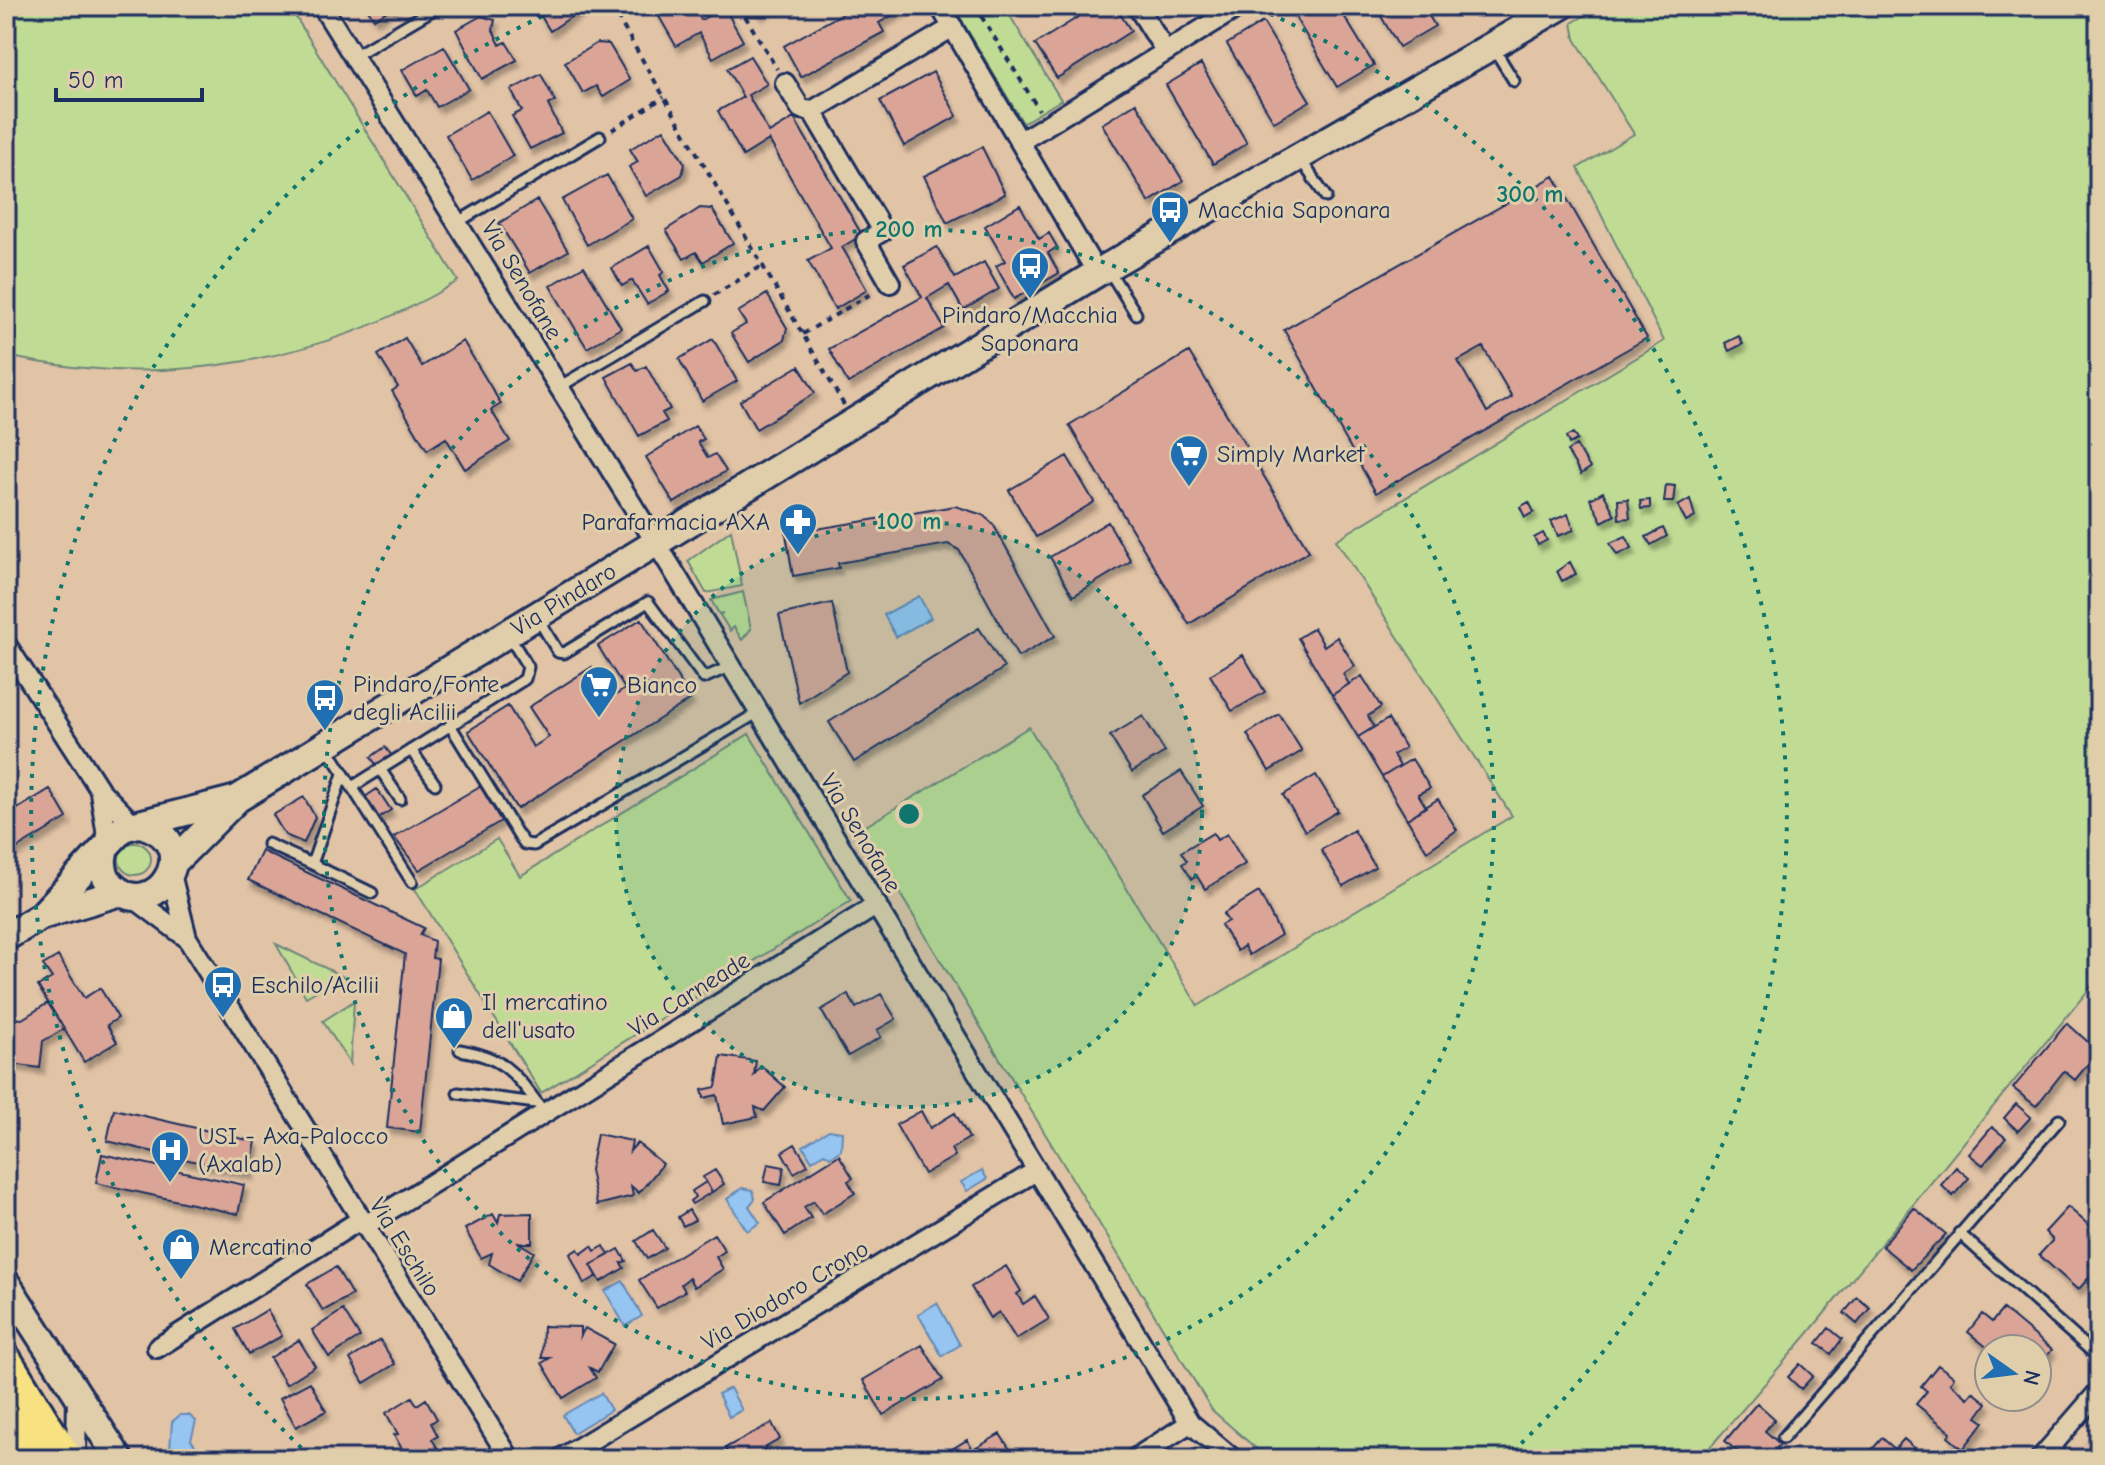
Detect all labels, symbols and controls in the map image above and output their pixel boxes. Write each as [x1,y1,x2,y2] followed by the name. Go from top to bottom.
[56,52,202,102] scale bar
[68,66,124,94] text: 50 m
[1497,180,1563,208] text: 300 m
[1149,189,1191,244] bus stop icon: Macchia Saponara
[1198,196,1391,224] place label: Macchia Saponara
[476,215,568,345] street label: Via Senofane
[875,215,943,243] text: 200 m
[1009,245,1051,300] bus stop icon: Pindaro/Macchia Saponara
[942,301,1118,357] place label: Pindaro/Macchia Saponara
[1168,433,1210,488] supermarket icon: Simply Market
[1217,440,1365,468] place label: Simply Market
[777,501,819,556] pharmacy icon: Parafarmacia AXA
[877,507,941,535] text: 100 m
[582,508,770,536] place label: Parafarmacia AXA
[506,557,621,642] street label: Via Pindaro
[578,664,620,719] supermarket icon: Bianco
[353,670,499,726] place label: Pindaro/Fonte degli Acilii
[627,671,697,699] place label: Bianco
[304,677,346,732] bus stop icon: Pindaro/Fonte degli Acilii
[815,768,907,898] street label: Via Senofane
[895,800,923,828] centre of rings
[623,946,755,1042] street label: Via Carneade
[202,964,244,1019] bus stop icon: Eschilo/Acilii
[251,971,379,999] place label: Eschilo/Acilii
[482,988,608,1044] place label: Il mercatino dell'usato
[433,995,475,1050] shop icon: Il mercatino dell'usato
[198,1122,388,1178] place label: USI - Axa-Palocco (Axalab)
[149,1129,191,1184] hospital icon: USI - Axa-Palocco (Axalab)
[364,1193,446,1301] street label: Via Eschilo
[160,1226,202,1281] shop icon: Mercatino
[209,1233,312,1261] place label: Mercatino
[696,1234,874,1356] street label: Via Diodoro Crono
[1973,1333,2053,1413] north arrow
[2017,1367,2046,1388] text: N

